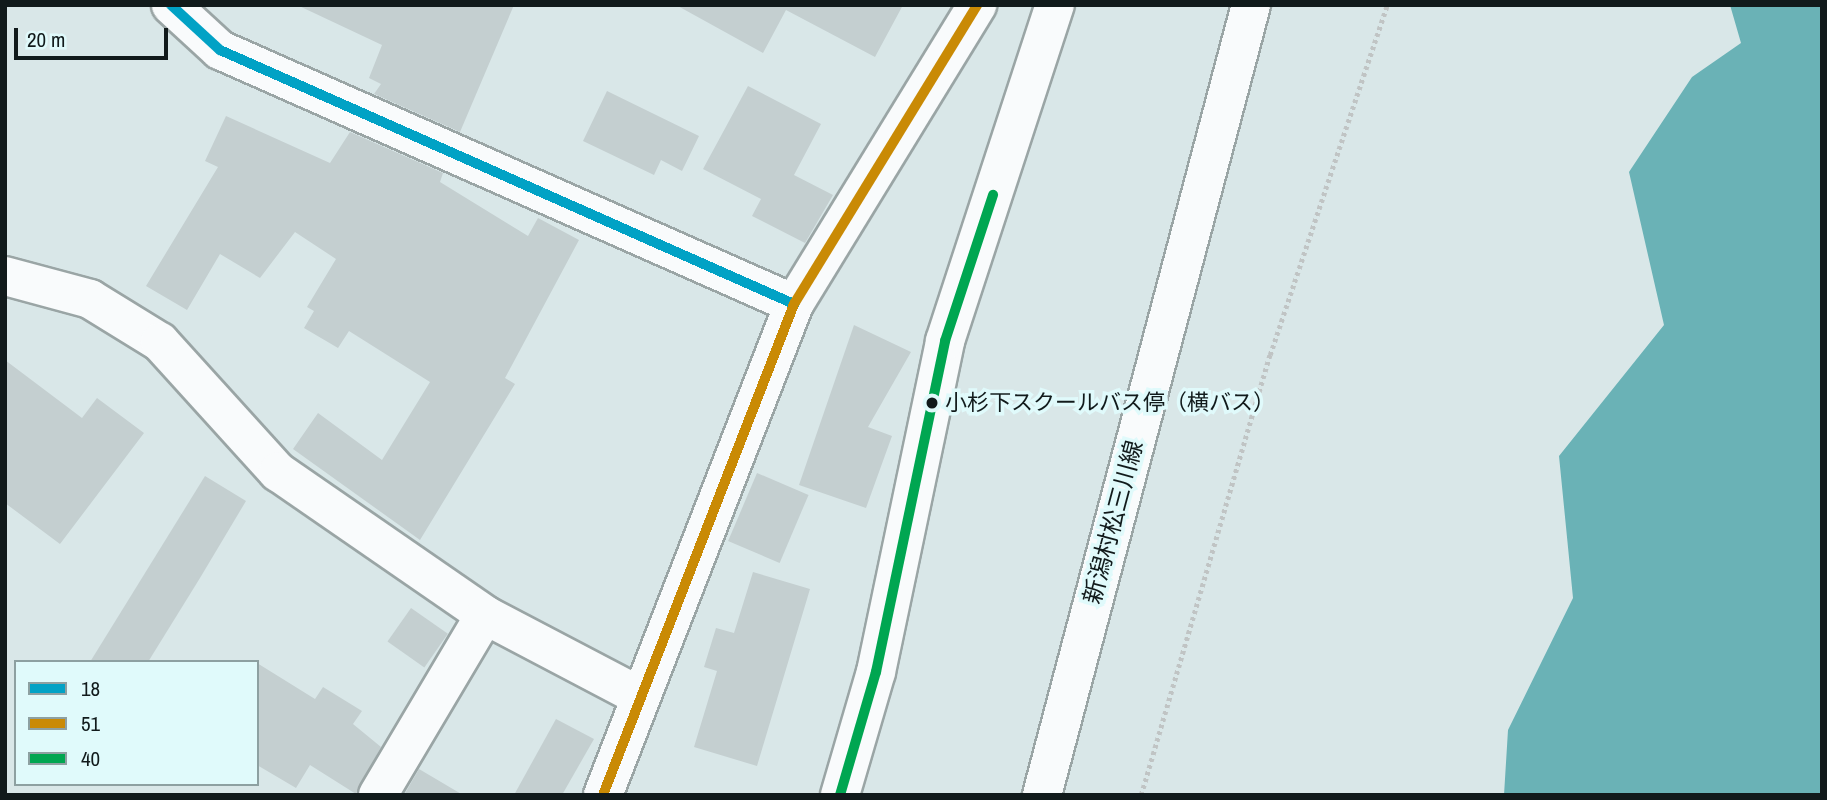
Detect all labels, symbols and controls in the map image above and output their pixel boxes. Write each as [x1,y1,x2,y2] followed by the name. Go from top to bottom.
[18,14,172,58] scale bar
[27,25,65,54] text: 20 m
[945,390,1275,416] place label: 小杉下スクールバス停（横バス）
[925,396,939,410] marker: 小杉下スクールバス停（横バス）
[1077,437,1149,607] street label: 新潟村松三川線
[14,660,259,786] legend
[81,674,100,703] text: 18
[81,709,100,738] text: 51
[81,744,100,773] text: 40

